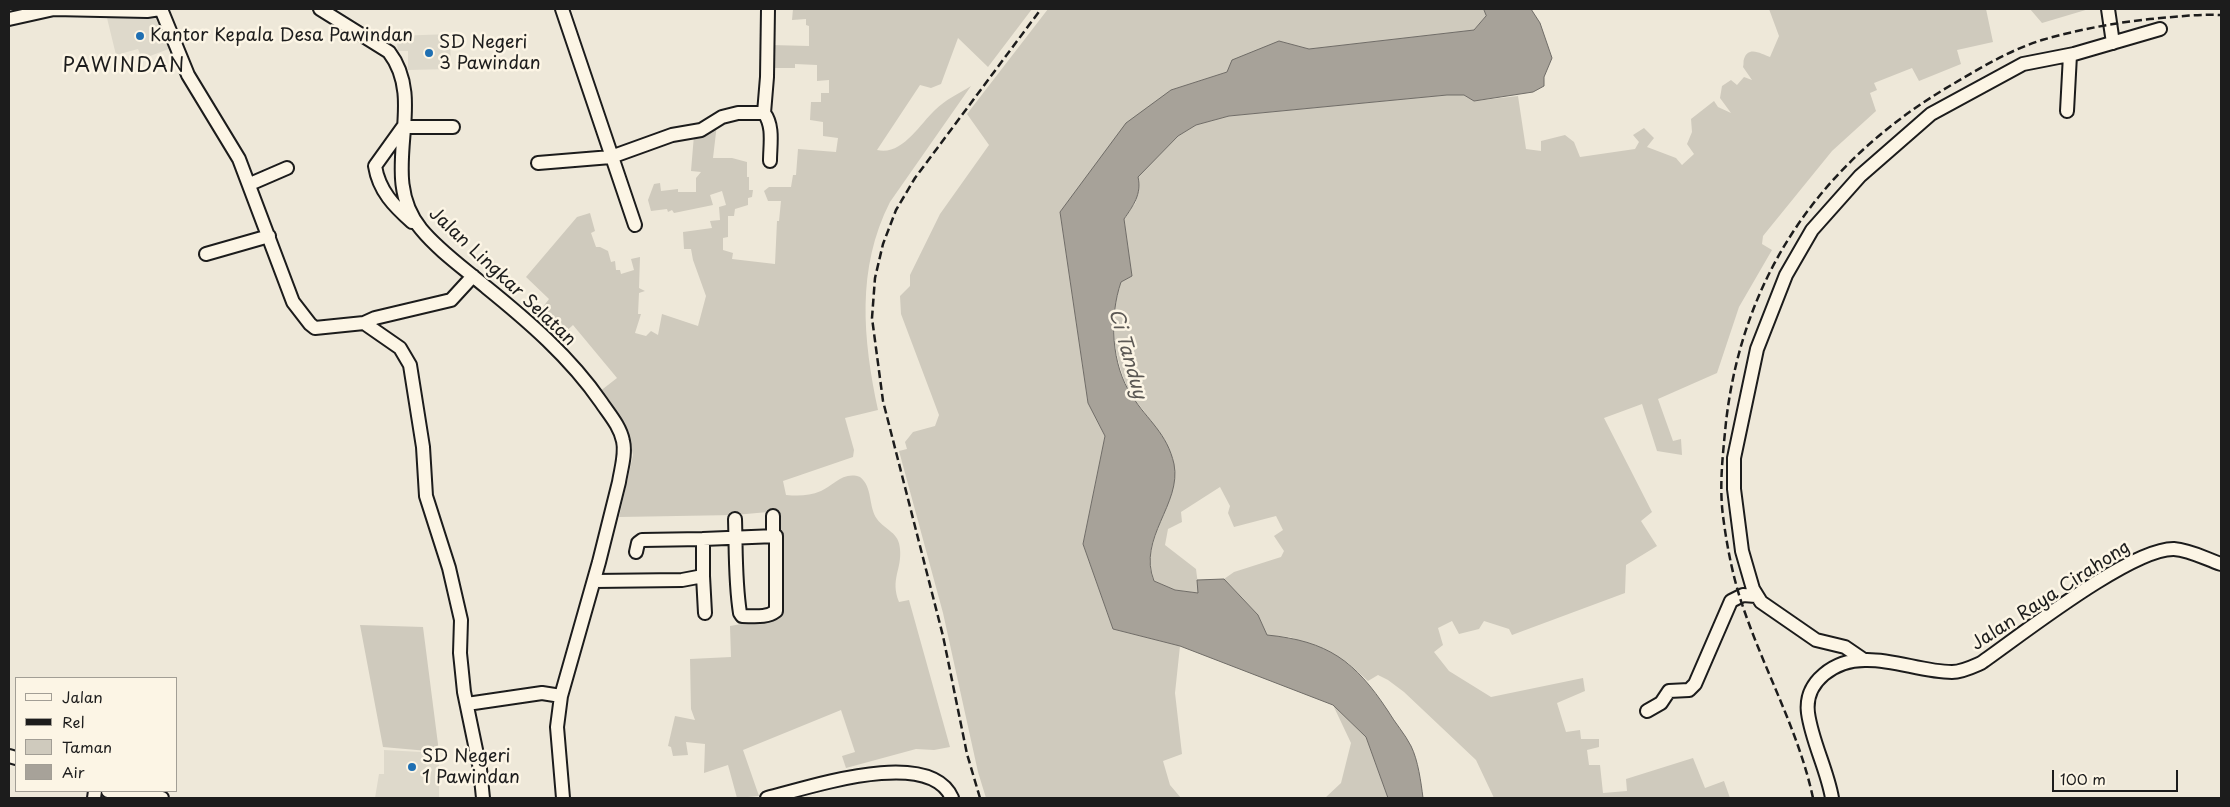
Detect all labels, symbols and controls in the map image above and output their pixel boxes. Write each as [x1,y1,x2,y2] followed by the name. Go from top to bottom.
[150,25,413,47] place label: Kantor Kepala Desa Pawindan
[134,30,146,42] marker: Kantor Kepala Desa Pawindan
[439,32,541,74] place label: SD Negeri 3 Pawindan
[423,47,435,59] marker: SD Negeri 3 Pawindan
[62,54,186,78] district label: PAWINDAN
[424,203,580,351] street label: Jalan Lingkar Selatan
[1103,306,1151,402] water label: Ci Tanduy
[1967,537,2135,655] street label: Jalan Raya Cirahong
[15,677,178,792] legend
[62,685,103,708] text: Jalan
[62,710,84,733] text: Rel
[62,735,112,758] text: Taman
[422,746,520,789] place label: SD Negeri 1 Pawindan
[62,760,84,783] text: Air
[2055,760,2181,792] scale bar
[406,761,418,773] marker: SD Negeri 1 Pawindan
[2060,767,2106,790] text: 100 m

